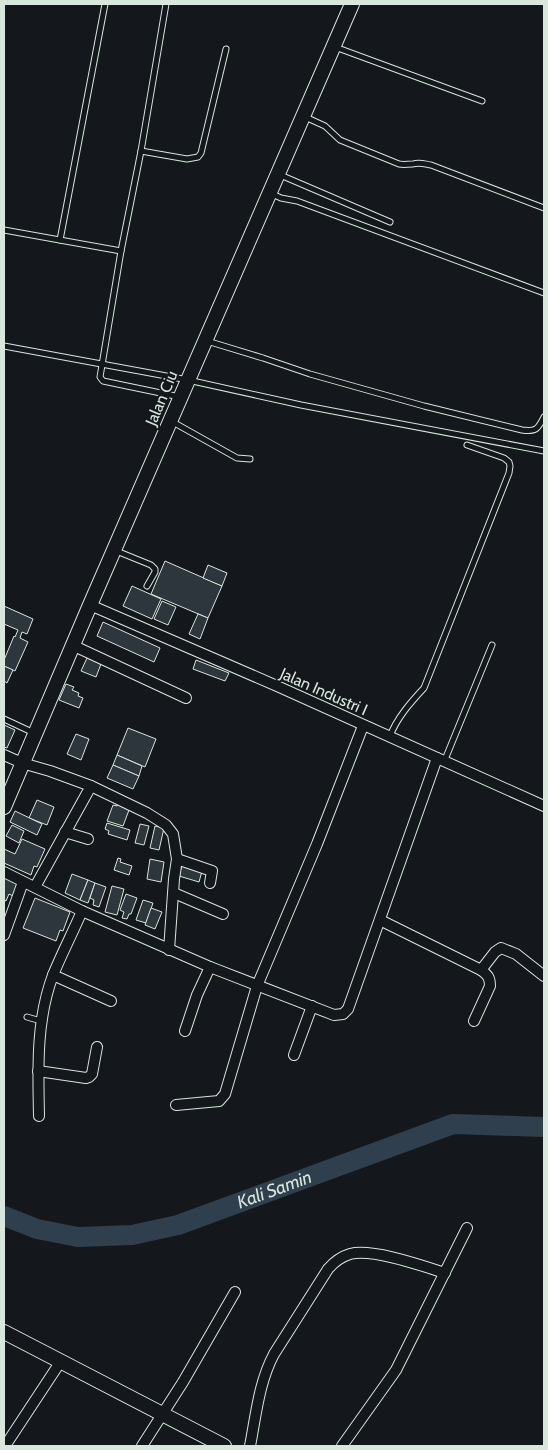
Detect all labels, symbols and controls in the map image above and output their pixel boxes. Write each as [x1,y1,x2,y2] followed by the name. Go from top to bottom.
[141,368,181,429] street label: Jalan Ciu
[276,663,371,719] street label: Jalan Industri I
[234,1166,315,1213] water label: Kali Samin

